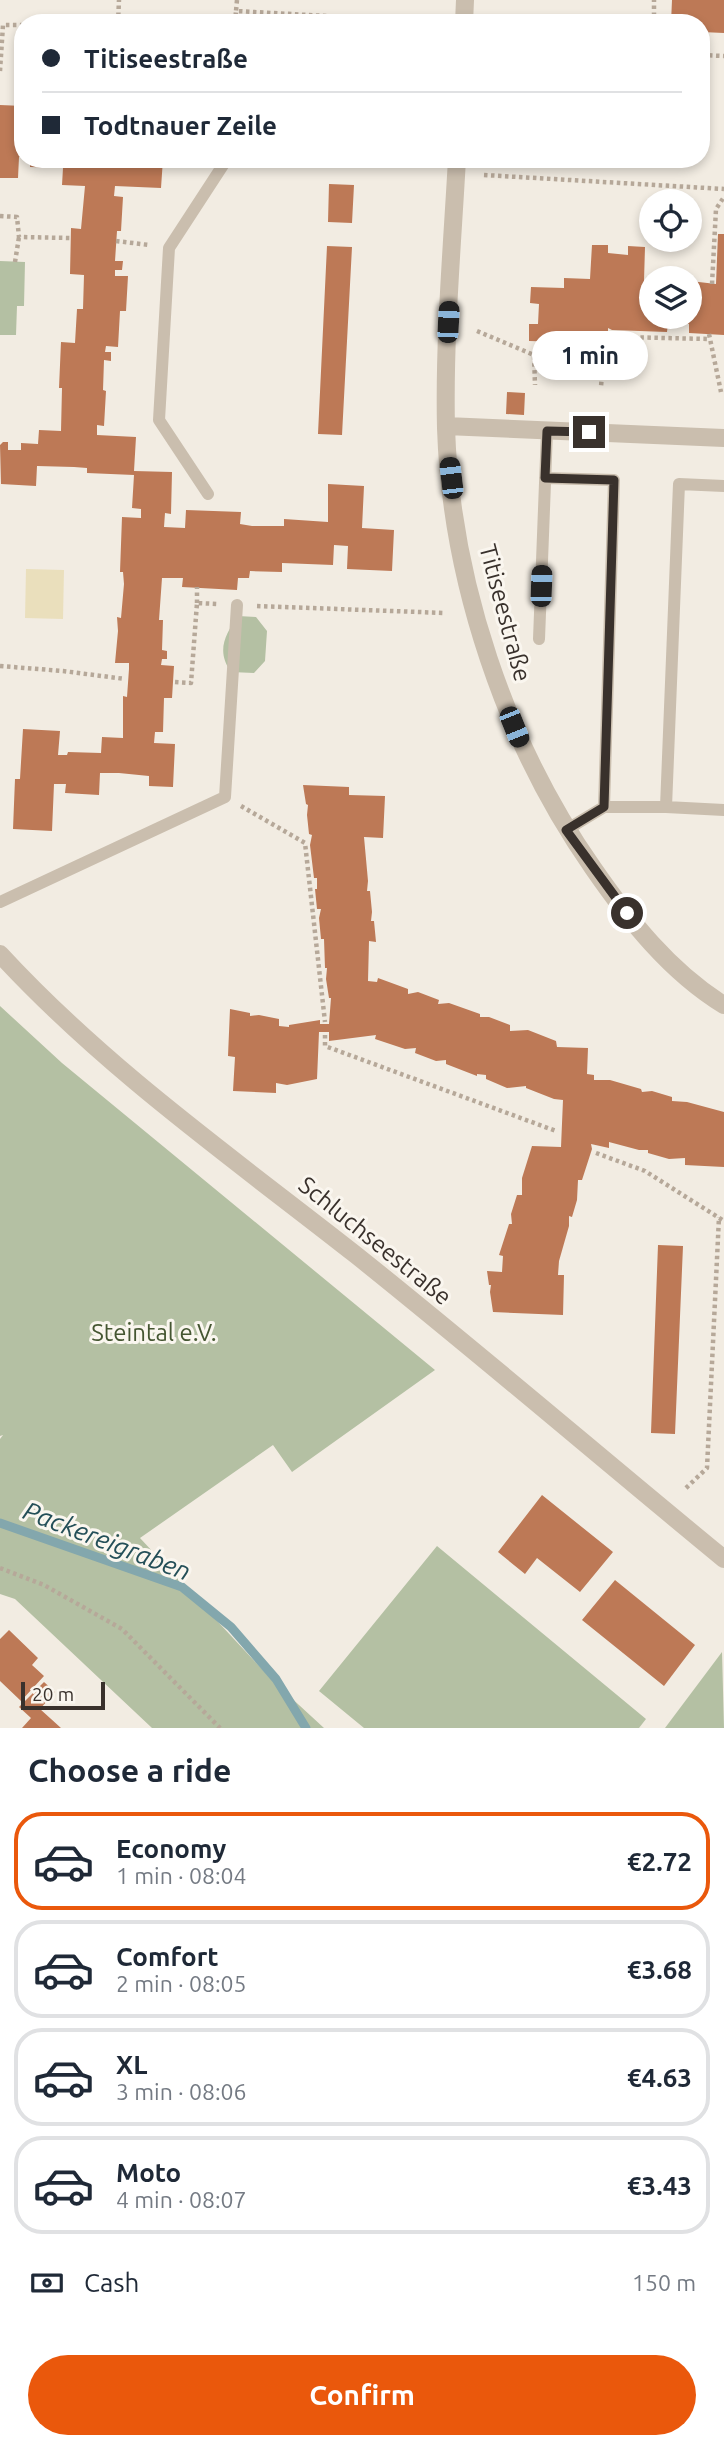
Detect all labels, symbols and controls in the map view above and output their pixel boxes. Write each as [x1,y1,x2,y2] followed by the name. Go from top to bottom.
[84,44,248,73] text: Titiseestraße
[84,111,277,140] text: Todtnauer Zeile
[639,189,702,329] map controls
[639,189,702,252] button: locate
[639,266,702,329] button: layers
[437,300,460,344] car
[531,330,647,380] callout: 1 min
[561,343,619,368] text: 1 min
[573,416,605,448] route end
[439,456,464,500] car
[474,541,537,684] street label: Titiseestraße
[530,565,553,607] car
[497,704,532,750] car
[611,897,643,929] route start
[294,1171,457,1310] street label: Schluchseestraße
[91,1319,217,1346] park label: Steintal e.V.
[20,1495,195,1586] water label: Packereigraben
[21,1679,105,1711] scale bar
[32,1683,74,1705] text: 20 m
[28,1752,231,1788] text: Choose a ride
[32,1830,95,1893] icon: car
[116,1834,226,1863] text: Economy
[627,1847,692,1876] text: €2.72
[116,1863,247,1888] text: 1 min · 08:04
[32,1938,95,2001] icon: car
[116,1942,219,1971] text: Comfort
[627,1955,692,1984] text: €3.68
[116,1971,247,1996] text: 2 min · 08:05
[32,2046,95,2109] icon: car
[116,2050,147,2079] text: XL
[627,2063,692,2092] text: €4.63
[116,2079,247,2104] text: 3 min · 08:06
[32,2154,95,2217] icon: car
[116,2158,181,2187] text: Moto
[627,2171,692,2200] text: €3.43
[116,2187,247,2212] text: 4 min · 08:07
[28,2264,66,2302] icon: cash
[84,2268,139,2297] text: Cash
[632,2270,696,2295] text: 150 m
[28,2355,696,2435] button: Confirm

